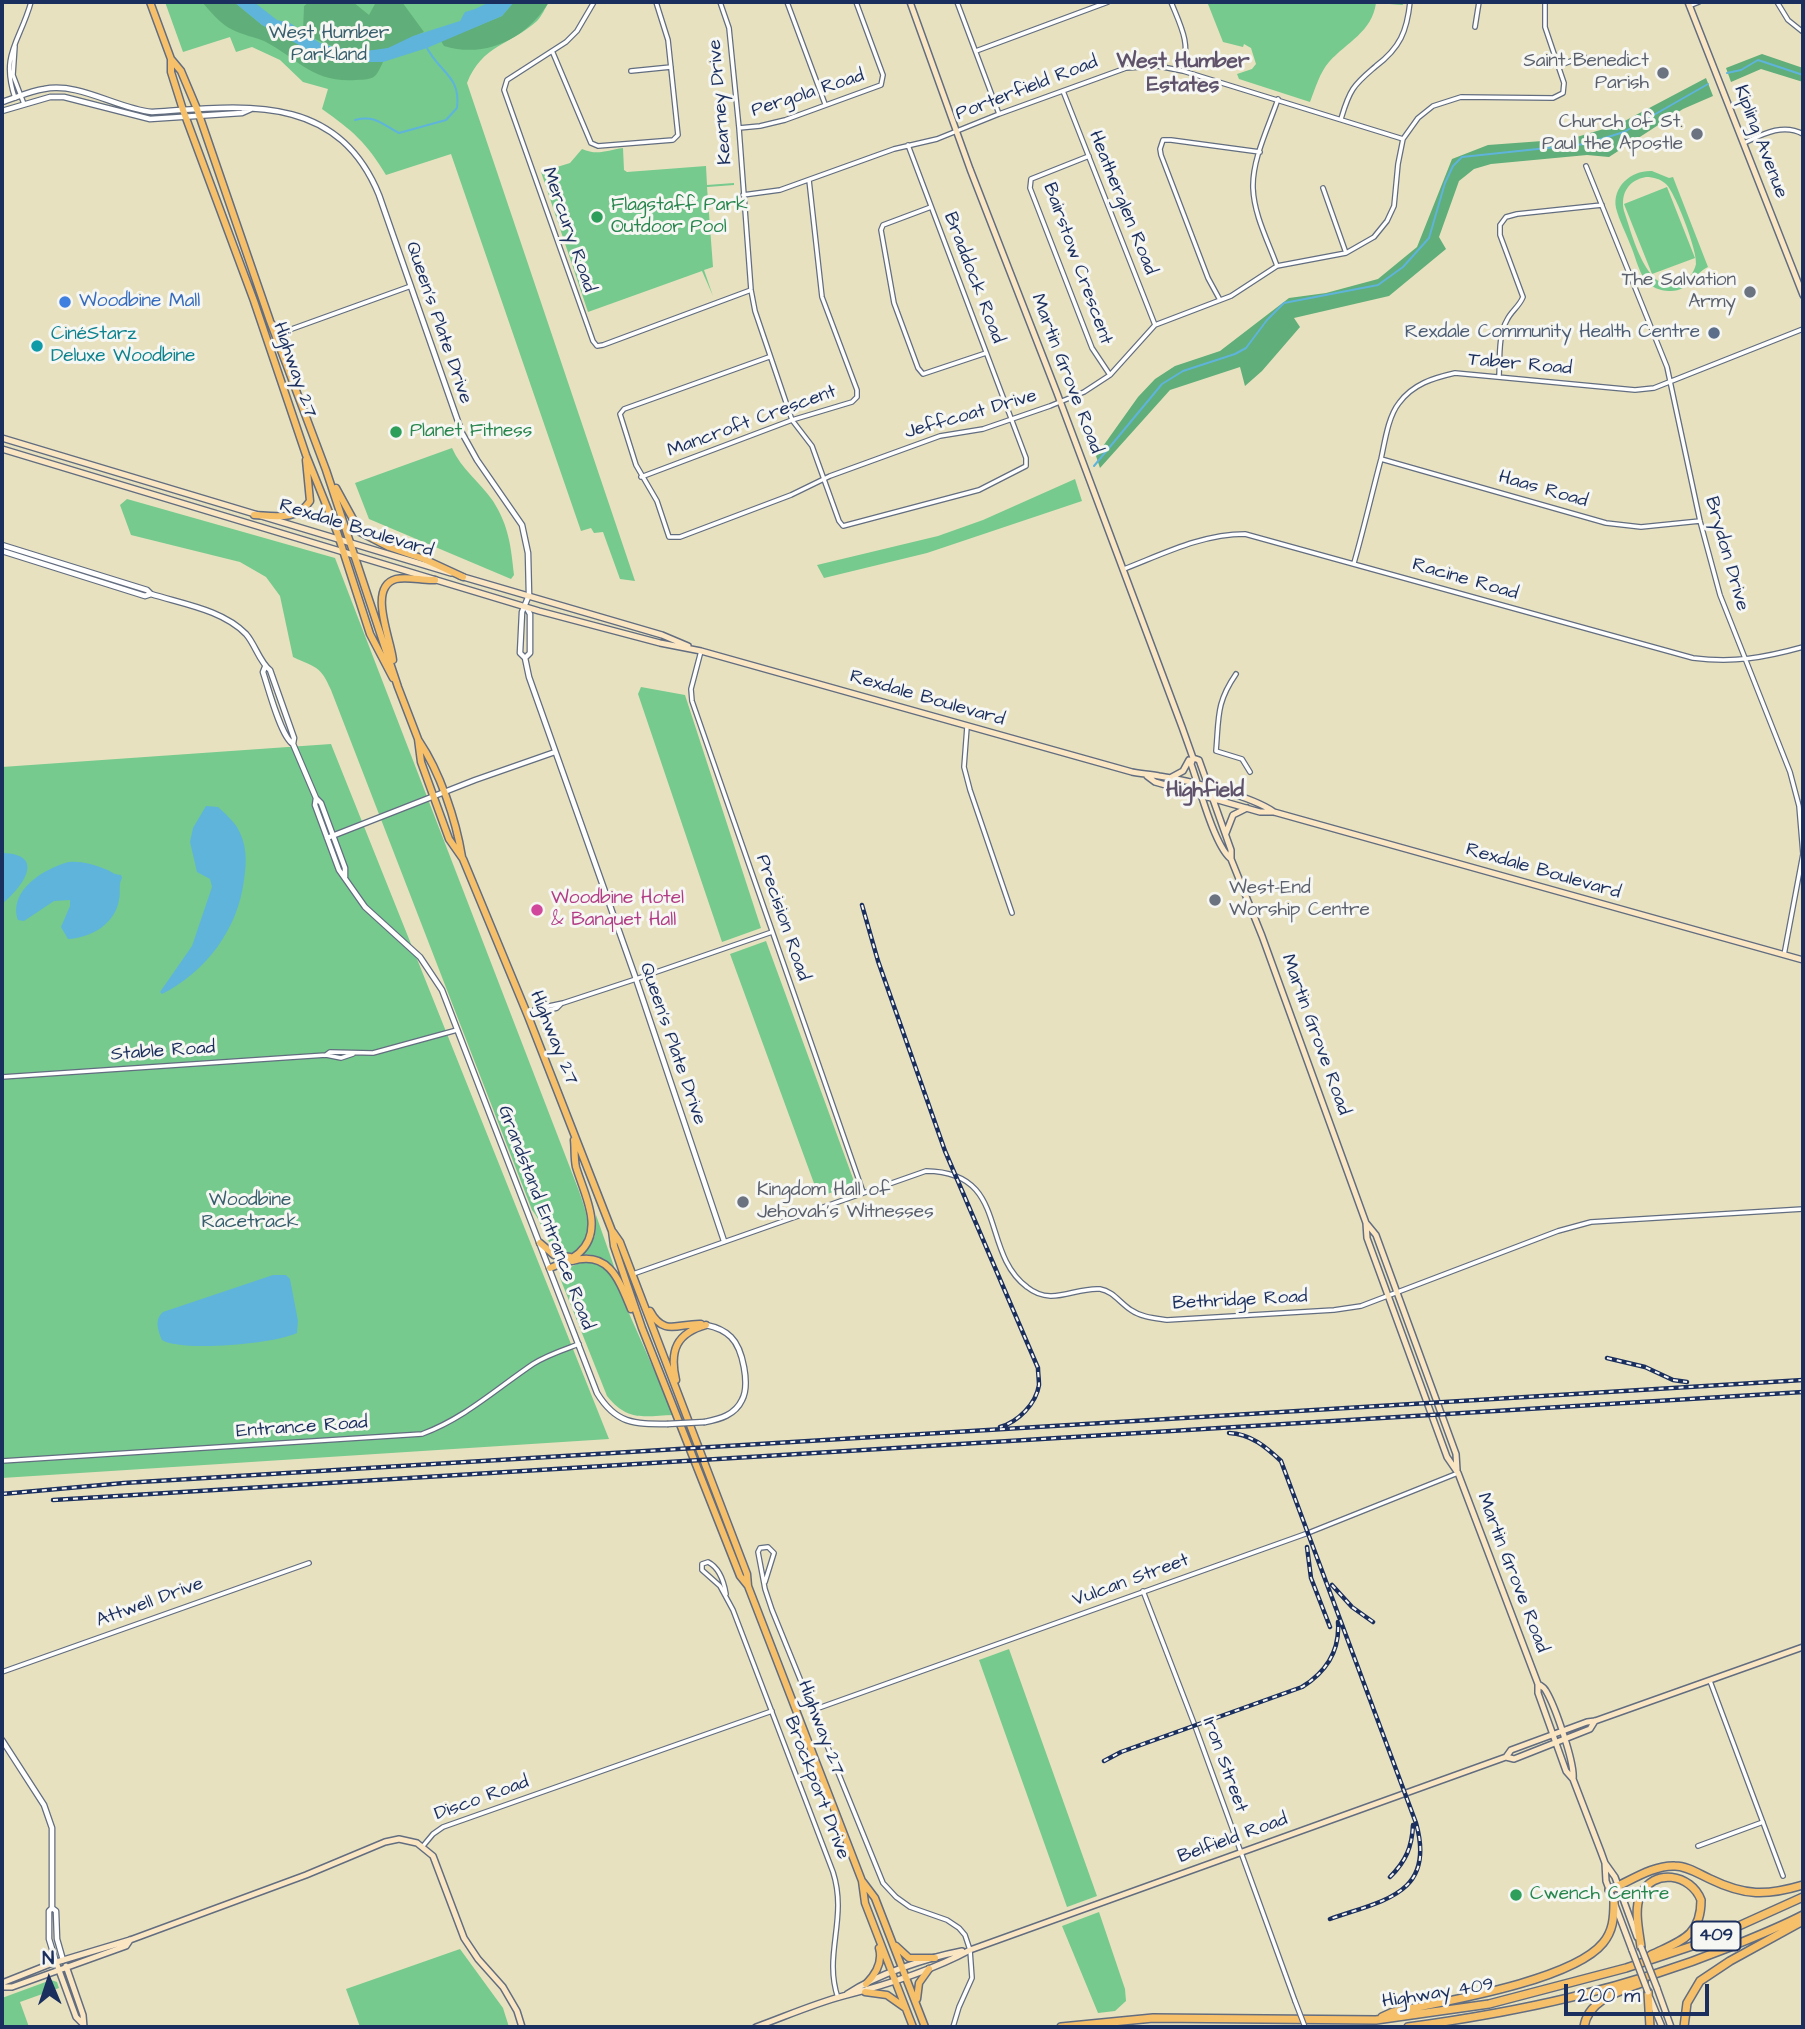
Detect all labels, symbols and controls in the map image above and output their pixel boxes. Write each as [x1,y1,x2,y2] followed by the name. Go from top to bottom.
[269,23,389,67] park label: West Humber Parkland
[704,38,738,166] street label: Kearney Drive
[1116,50,1250,100] district label: West Humber Estates
[953,51,1101,127] street label: Porterfield Road
[1524,51,1649,95] place label: Saint Benedict Parish
[749,65,867,123] street label: Pergola Road
[1655,65,1671,81] marker: Saint Benedict Parish
[1728,82,1792,202] street label: Kipling Avenue
[1542,112,1683,156] place label: Church of St. Paul the Apostle
[1689,126,1705,142] marker: Church of St. Paul the Apostle
[1083,128,1161,278] street label: Heatherglen Road
[536,165,600,295] street label: Mercury Road
[1037,180,1117,348] street label: Bairstow Crescent
[611,195,748,239] place label: Flagstaff Park Outdoor Pool
[589,209,605,225] marker: Flagstaff Park Outdoor Pool
[937,209,1009,347] street label: Braddock Road
[400,239,476,407] street label: Queen's Plate Drive
[1622,270,1736,314] place label: The Salvation Army
[1742,284,1758,300] marker: The Salvation Army
[79,291,200,313] place label: Woodbine Mall
[1025,291,1107,457] street label: Martin Grove Road
[57,294,73,310] marker: Woodbine Mall
[267,319,321,421] street label: Highway 27
[1405,322,1700,344] place label: Rexdale Community Health Centre
[51,324,195,368] place label: CinéStarz Deluxe Woodbine
[1706,325,1722,341] marker: Rexdale Community Health Centre
[29,338,45,354] marker: CinéStarz Deluxe Woodbine
[1467,349,1573,381] street label: Taber Road
[665,381,839,463] street label: Mancroft Crescent
[902,385,1040,445] street label: Jeffcoat Drive
[410,421,532,443] place label: Planet Fitness
[388,424,404,440] marker: Planet Fitness
[1496,466,1590,514] street label: Haas Road
[1699,494,1753,614] street label: Brydon Drive
[276,495,436,563] street label: Rexdale Boulevard
[1409,554,1521,606] street label: Racine Road
[847,666,1007,732] street label: Rexdale Boulevard
[1166,779,1244,805] district label: Highfield
[1463,839,1623,905] street label: Rexdale Boulevard
[750,852,814,984] street label: Precision Road
[1229,878,1370,922] place label: West-End Worship Centre
[551,888,684,932] place label: Woodbine Hotel & Banquet Hall
[1207,892,1223,908] marker: West-End Worship Centre
[529,902,545,918] marker: Woodbine Hotel & Banquet Hall
[1275,952,1355,1118] street label: Martin Grove Road
[634,960,710,1128] street label: Queen's Plate Drive
[524,988,582,1088] street label: Highway 27
[110,1037,216,1067] street label: Stable Road
[492,1103,598,1333] street label: Grandstand Entrance Road
[757,1180,934,1224] place label: Kingdom Hall of Jehovah's Witnesses
[201,1190,299,1234] park label: Woodbine Racetrack
[735,1194,751,1210] marker: Kingdom Hall of Jehovah's Witnesses
[1172,1286,1308,1316] street label: Bethridge Road
[236,1412,368,1444] street label: Entrance Road
[1471,1490,1553,1656] street label: Martin Grove Road
[1070,1549,1192,1613] street label: Vulcan Street
[93,1573,207,1633] street label: Attwell Drive
[792,1678,848,1778] street label: Highway 27
[778,1713,854,1863] street label: Brockport Drive
[1196,1714,1252,1816] street label: Iron Street
[432,1771,532,1827] street label: Disco Road
[1175,1809,1291,1869] street label: Belfield Road
[1530,1884,1669,1906] place label: Cwench Centre
[1508,1887,1524,1903] marker: Cwench Centre
[1692,1922,1740,1950] road number: 409
[14,1945,84,2015] north arrow
[42,1945,55,1972] text: N
[1567,1969,1712,2013] scale bar
[1381,1974,1495,2014] street label: Highway 409
[1577,1981,1640,2010] text: 200 m

